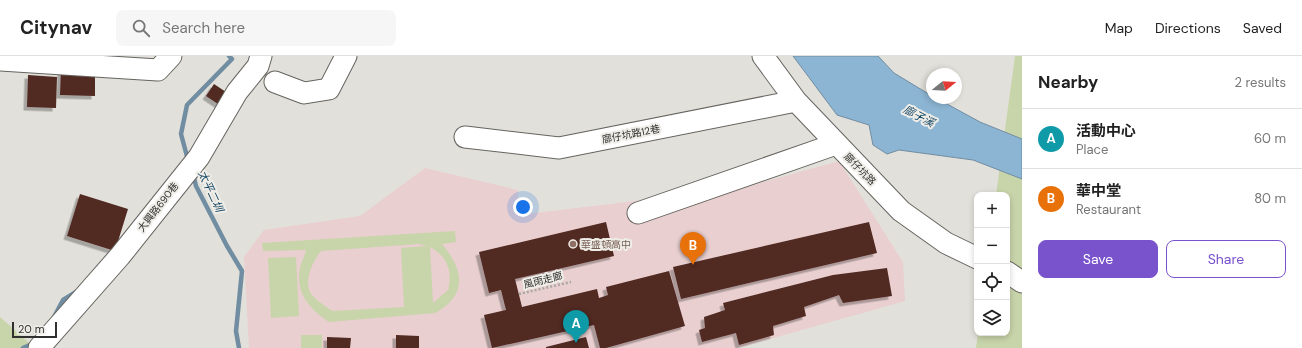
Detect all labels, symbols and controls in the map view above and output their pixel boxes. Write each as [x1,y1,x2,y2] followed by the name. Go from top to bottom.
[116,10,396,46] search box
[20,15,92,40] text: Citynav
[130,17,152,39] icon: search
[162,18,245,38] text: Search here
[1105,19,1133,37] text: Map
[1155,19,1221,37] text: Directions
[1243,19,1282,37] text: Saved
[926,68,962,104] north arrow
[1038,71,1098,93] text: Nearby
[1235,74,1286,91] text: 2 results
[901,102,939,131] water label: 廍子溪
[1076,121,1136,141] text: 活動中心
[601,122,661,146] street label: 廍仔坑路12巷
[1046,130,1056,147] text: A
[1254,130,1286,147] text: 60 m
[1076,141,1108,158] text: Place
[841,150,879,188] street label: 廍仔坑路
[195,168,227,216] water label: 太平二圳
[135,180,181,234] street label: 大興路690巷
[1076,181,1121,201] text: 華中堂
[1047,190,1055,207] text: B
[1254,190,1286,207] text: 80 m
[974,192,1010,336] map controls
[974,192,1010,228] button: +
[513,197,533,217] your location
[1076,201,1141,218] text: Restaurant
[974,228,1010,264] button: −
[680,232,706,265] pin: B
[581,238,631,251] place label: 華盛頓高中
[568,239,578,249] marker: 華盛頓高中
[1038,240,1158,278] button: Save
[1166,240,1286,278] button: Share
[974,264,1010,300] button: locate
[522,269,564,291] street label: 風雨走廊
[974,300,1010,336] button: layers
[563,310,589,343] pin: A
[12,320,57,339] scale bar
[18,322,44,336] text: 20 m

